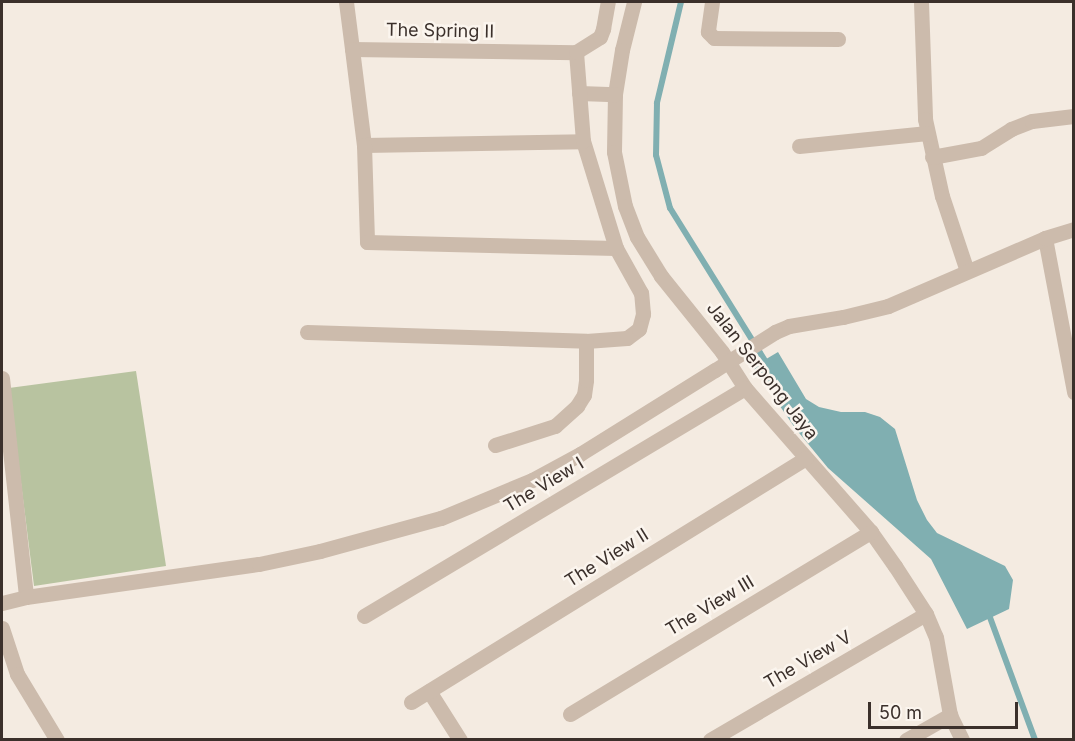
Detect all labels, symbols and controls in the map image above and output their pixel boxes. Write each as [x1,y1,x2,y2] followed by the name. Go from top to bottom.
[386,19,494,43] street label: The Spring II
[702,298,822,444] street label: Jalan Serpong Jaya
[500,453,588,517] street label: The View I
[561,524,653,592] street label: The View II
[662,571,758,641] street label: The View III
[761,626,855,694] street label: The View V
[871,690,1021,728] scale bar
[879,702,922,723] text: 50 m

